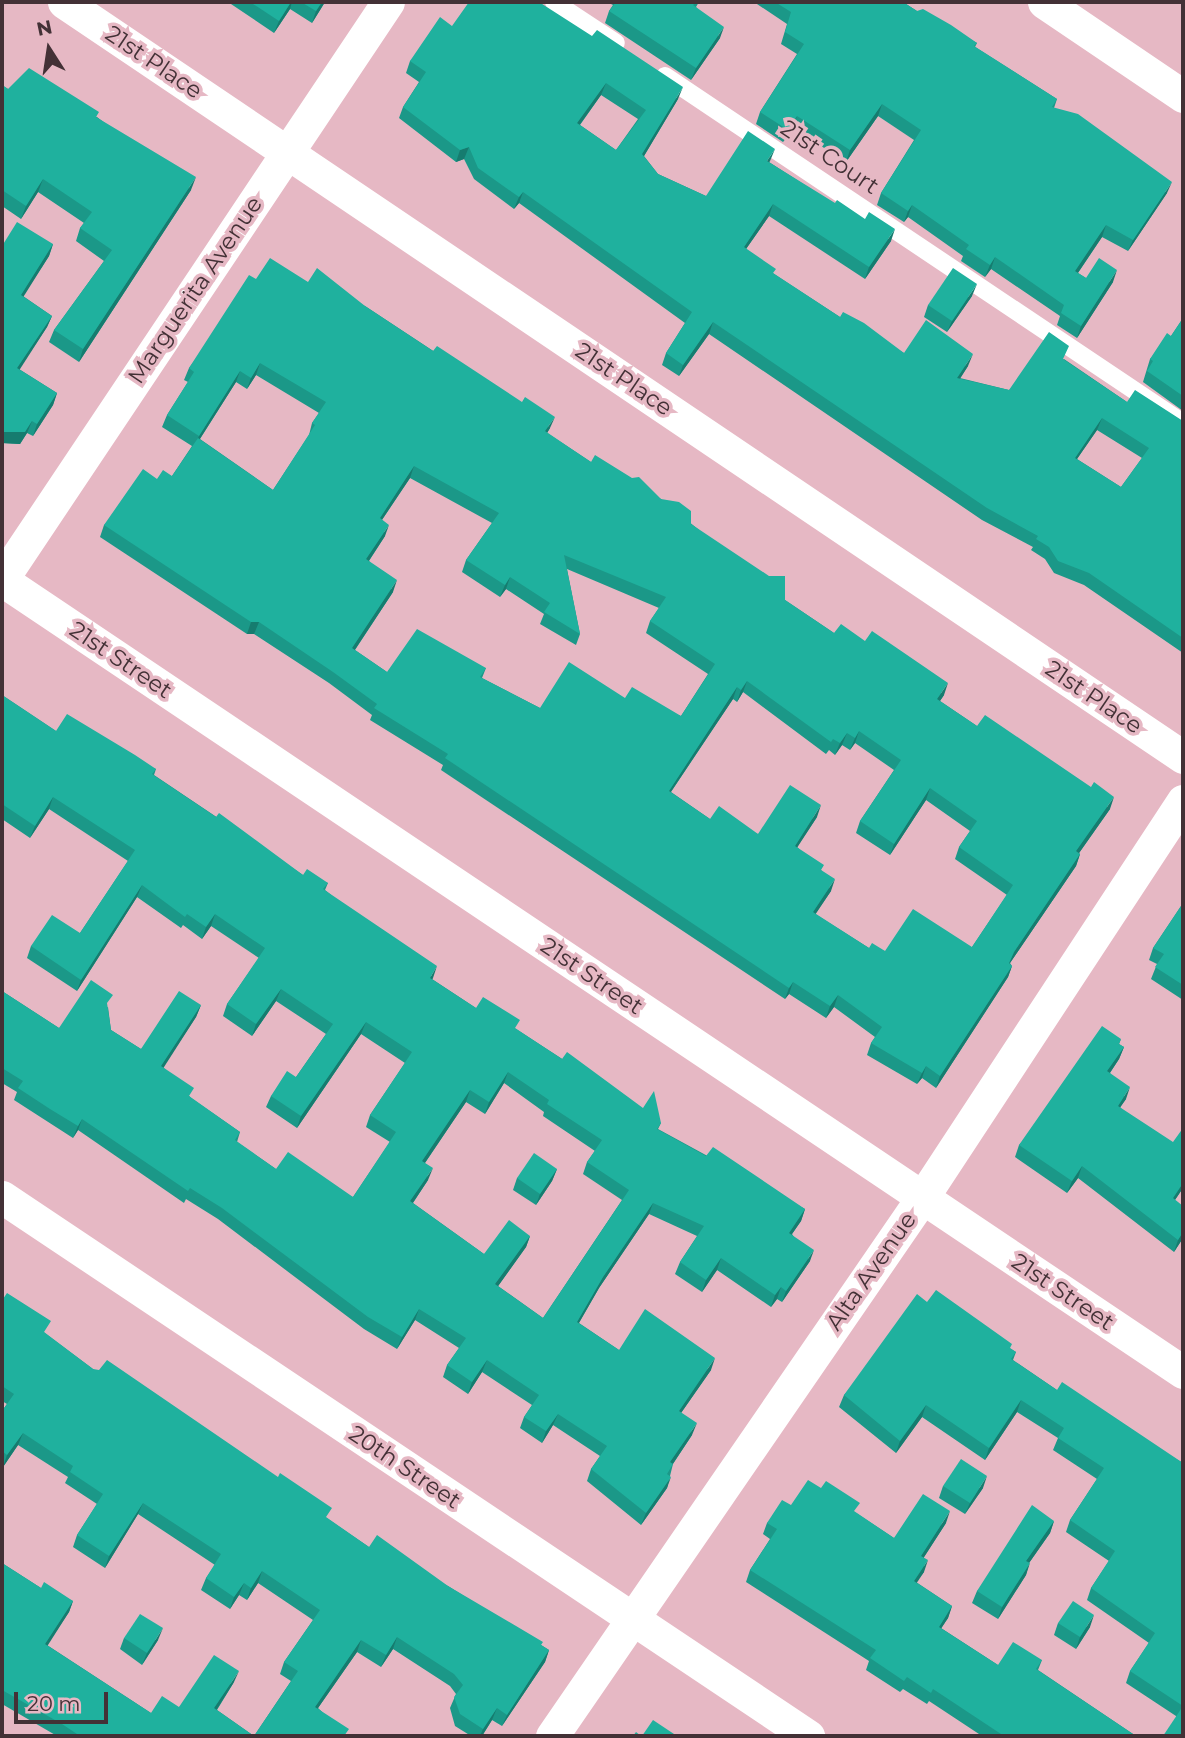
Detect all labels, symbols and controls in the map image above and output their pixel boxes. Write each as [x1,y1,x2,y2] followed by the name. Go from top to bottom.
[14,14,84,84] north arrow
[35,15,54,41] text: N
[100,20,208,104] street label: 21st Place
[776,114,884,200] street label: 21st Court
[122,191,268,389] street label: Marguerita Avenue
[570,337,678,421] street label: 21st Place
[65,616,177,704] street label: 21st Street
[1040,655,1148,739] street label: 21st Place
[536,932,648,1020] street label: 21st Street
[820,1207,922,1335] street label: Alta Avenue
[1007,1248,1119,1336] street label: 21st Street
[344,1420,466,1514] street label: 20th Street
[18,1678,112,1722] scale bar
[27,1691,81,1716] text: 20 m

